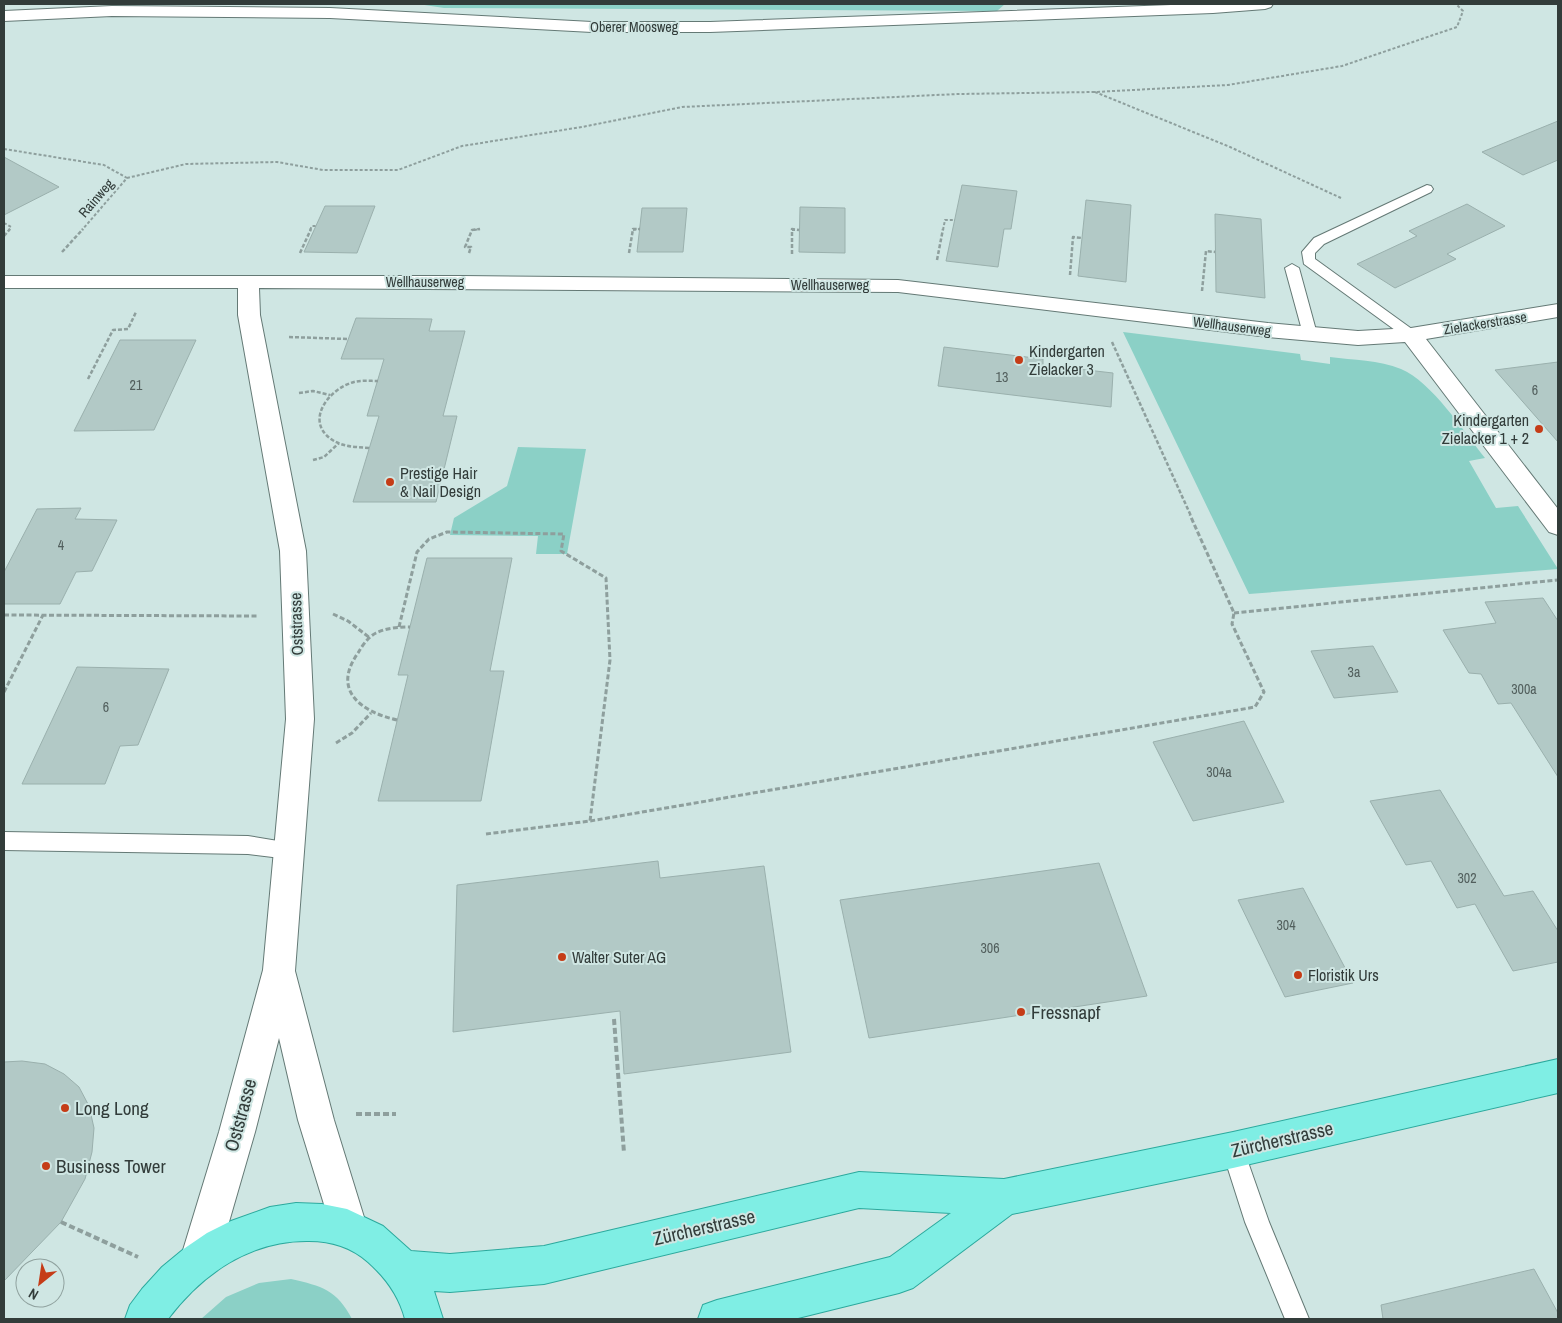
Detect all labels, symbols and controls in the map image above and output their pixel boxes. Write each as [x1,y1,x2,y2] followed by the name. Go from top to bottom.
[590,18,679,36] street label: Oberer Moosweg
[74,175,118,221] street label: Rainweg
[386,273,465,291] street label: Wellhauserweg
[791,276,870,294] street label: Wellhauserweg
[1442,308,1528,338] street label: Zielackerstrasse
[1192,312,1273,340] street label: Wellhauserweg
[1029,340,1105,380] place label: Kindergarten Zielacker 3
[1013,354,1025,366] marker: Kindergarten Zielacker 3
[996,368,1008,386] house number: 13
[130,376,143,394] house number: 21
[1532,381,1538,399] house number: 6
[1442,409,1529,449] place label: Kindergarten Zielacker 1 + 2
[1533,423,1545,435] marker: Kindergarten Zielacker 1 + 2
[400,462,481,502] place label: Prestige Hair & Nail Design
[384,476,396,488] marker: Prestige Hair & Nail Design
[58,536,65,554] house number: 4
[284,592,308,656] street label: Oststrasse
[1348,663,1361,681] house number: 3a
[1511,680,1537,698] house number: 300a
[103,698,109,716] house number: 6
[1206,763,1232,781] house number: 304a
[1457,869,1477,887] house number: 302
[1276,916,1296,934] house number: 304
[980,939,1000,957] house number: 306
[572,946,666,968] place label: Walter Suter AG
[556,951,568,963] marker: Walter Suter AG
[1308,964,1379,986] place label: Floristik Urs
[1292,969,1304,981] marker: Floristik Urs
[1031,999,1101,1025] place label: Fressnapf
[1015,1006,1027,1018] marker: Fressnapf
[218,1076,262,1154] street label: Oststrasse
[75,1095,149,1121] place label: Long Long
[59,1102,71,1114] marker: Long Long
[1228,1115,1336,1163] street label: Zürcherstrasse
[56,1153,167,1179] place label: Business Tower
[40,1160,52,1172] marker: Business Tower
[650,1203,758,1251] street label: Zürcherstrasse
[15,1258,65,1308] north arrow
[25,1284,42,1304] text: N

